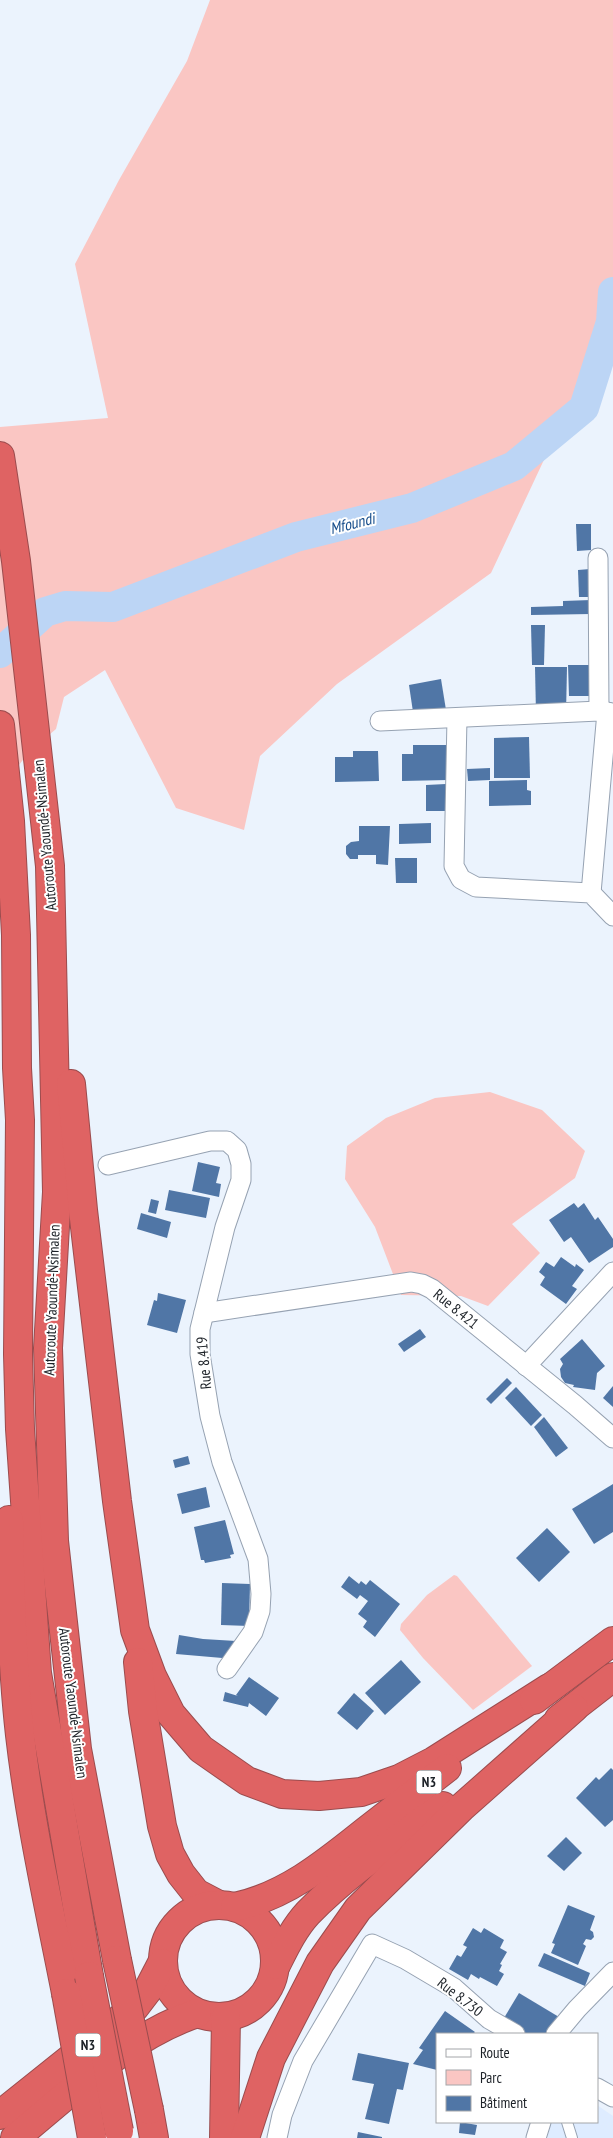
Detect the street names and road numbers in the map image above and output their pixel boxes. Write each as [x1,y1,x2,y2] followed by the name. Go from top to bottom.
[28,759,61,911] street label: Autoroute Yaoundé-Nsimalen
[39,1224,64,1376] street label: Autoroute Yaoundé-Nsimalen
[430,1285,483,1333] street label: Rue 8.421
[192,1336,215,1390] street label: Rue 8.419
[55,1627,92,1779] street label: Autoroute Yaoundé-Nsimalen
[416,1770,442,1794] road number: N3
[434,1973,487,2020] street label: Rue 8.730
[76,2034,100,2056] road number: N3

